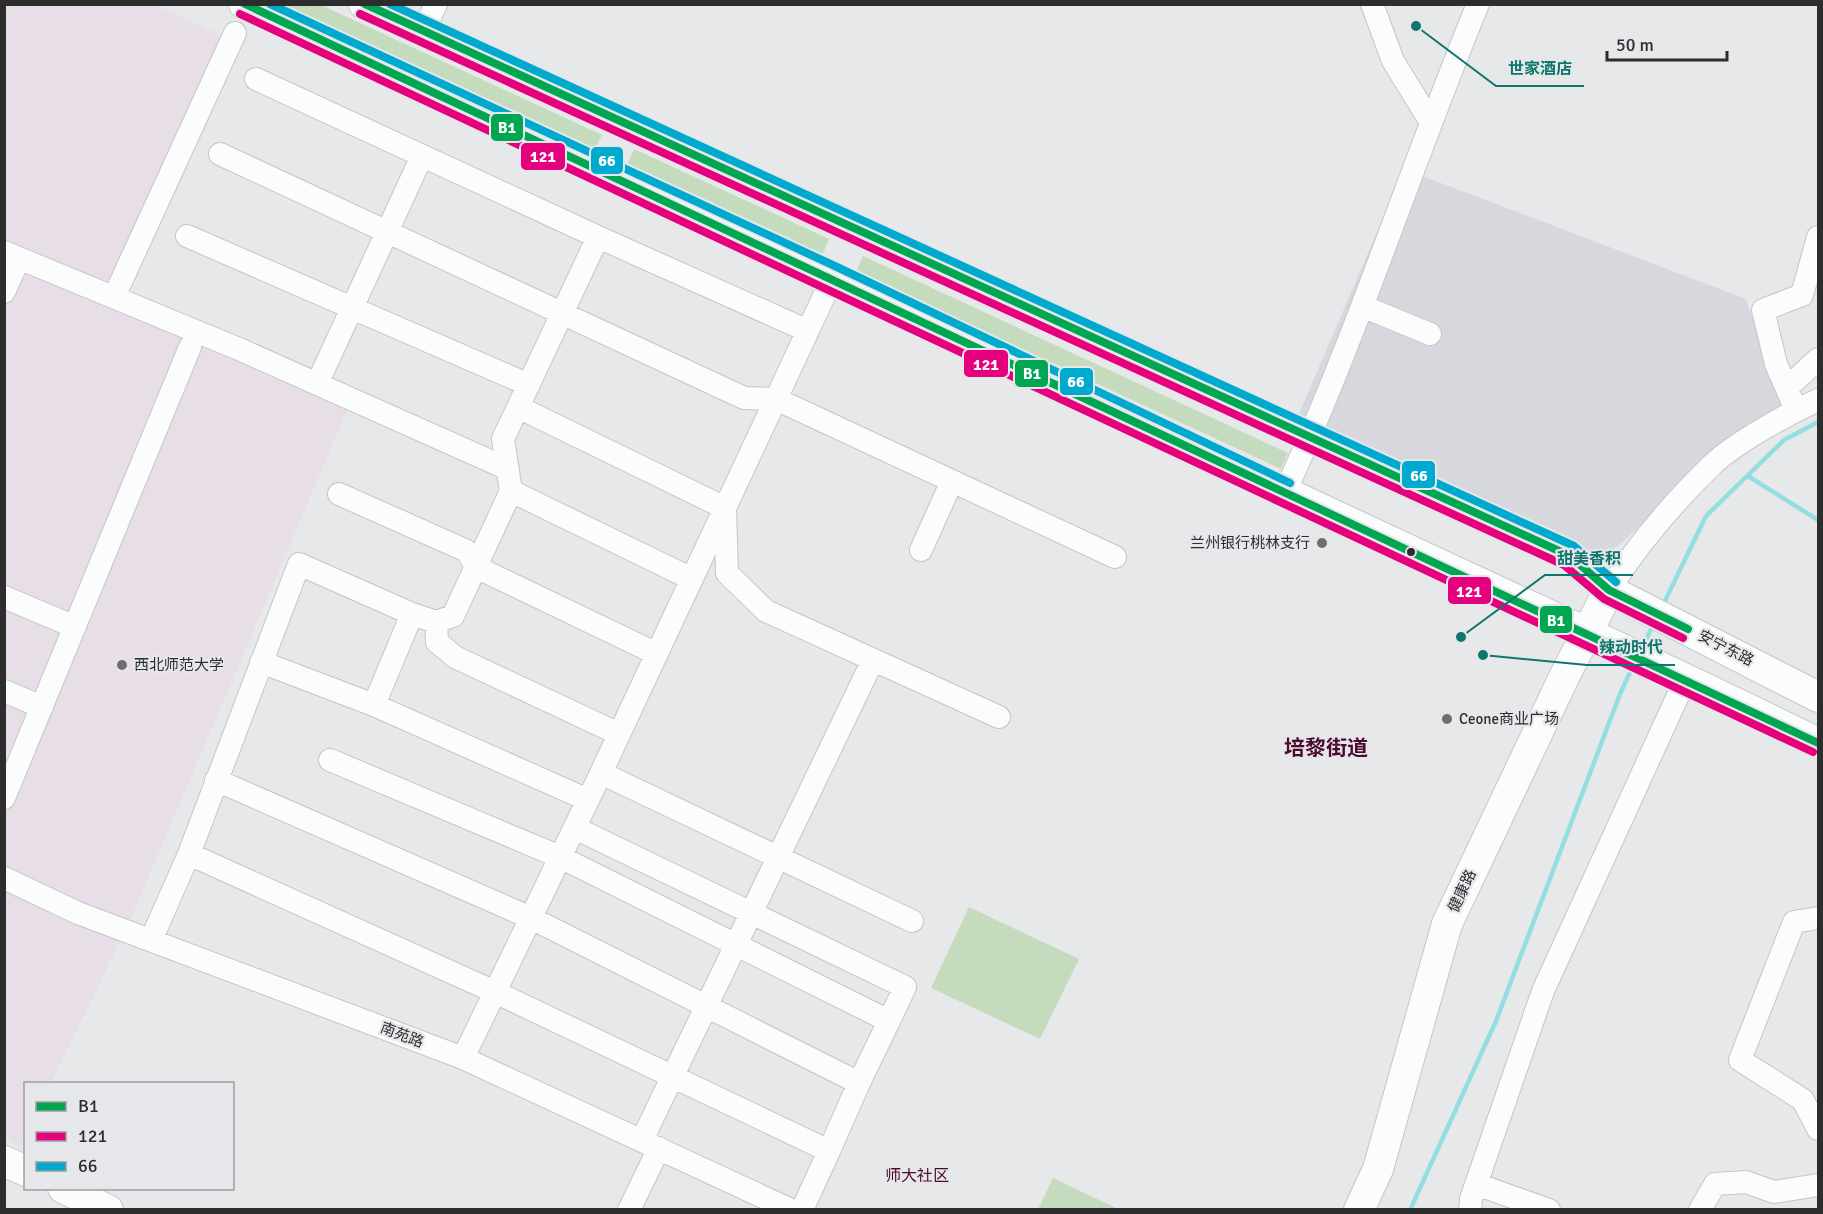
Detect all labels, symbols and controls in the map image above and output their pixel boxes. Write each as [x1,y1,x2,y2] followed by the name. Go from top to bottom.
[1607,24,1727,62] scale bar
[1616,34,1654,56] text: 50 m
[1496,52,1584,86] callout: 世家酒店
[1508,59,1572,79] text: 世家酒店
[490,113,524,142] line badge: B1
[498,118,517,138] text: B1
[520,142,566,171] line badge: 121
[590,146,624,175] line badge: 66
[530,147,556,167] text: 121
[598,151,616,171] text: 66
[963,349,1009,378] line badge: 121
[973,355,999,375] text: 121
[1014,359,1049,388] line badge: B1
[1023,364,1042,384] text: B1
[1059,367,1094,396] line badge: 66
[1067,372,1085,392] text: 66
[1401,460,1436,489] line badge: 66
[1410,466,1428,486] text: 66
[1190,534,1310,552] place label: 兰州银行桃林支行
[1315,536,1329,550] marker: 兰州银行桃林支行
[1545,541,1633,575] callout: 甜美香积
[1405,546,1417,558] unlabelled marker
[1557,549,1621,569] text: 甜美香积
[1447,576,1492,605] line badge: 121
[1456,582,1482,602] text: 121
[1539,605,1573,634] line badge: B1
[1547,611,1566,631] text: B1
[1695,626,1757,670] street label: 安宁东路
[1587,631,1675,665] callout: 辣动时代
[1599,638,1663,658] text: 辣动时代
[134,656,224,674] place label: 西北师范大学
[115,658,129,672] marker: 西北师范大学
[1459,710,1559,728] place label: Ceone商业广场
[1440,712,1454,726] marker: Ceone商业广场
[1284,735,1368,761] district label: 培黎街道
[1444,867,1480,915] street label: 健康路
[378,1019,426,1051] street label: 南苑路
[24,1082,234,1190] legend
[78,1095,99,1117] text: B1
[78,1125,107,1147] text: 121
[78,1155,97,1177] text: 66
[885,1166,949,1186] district label: 师大社区

